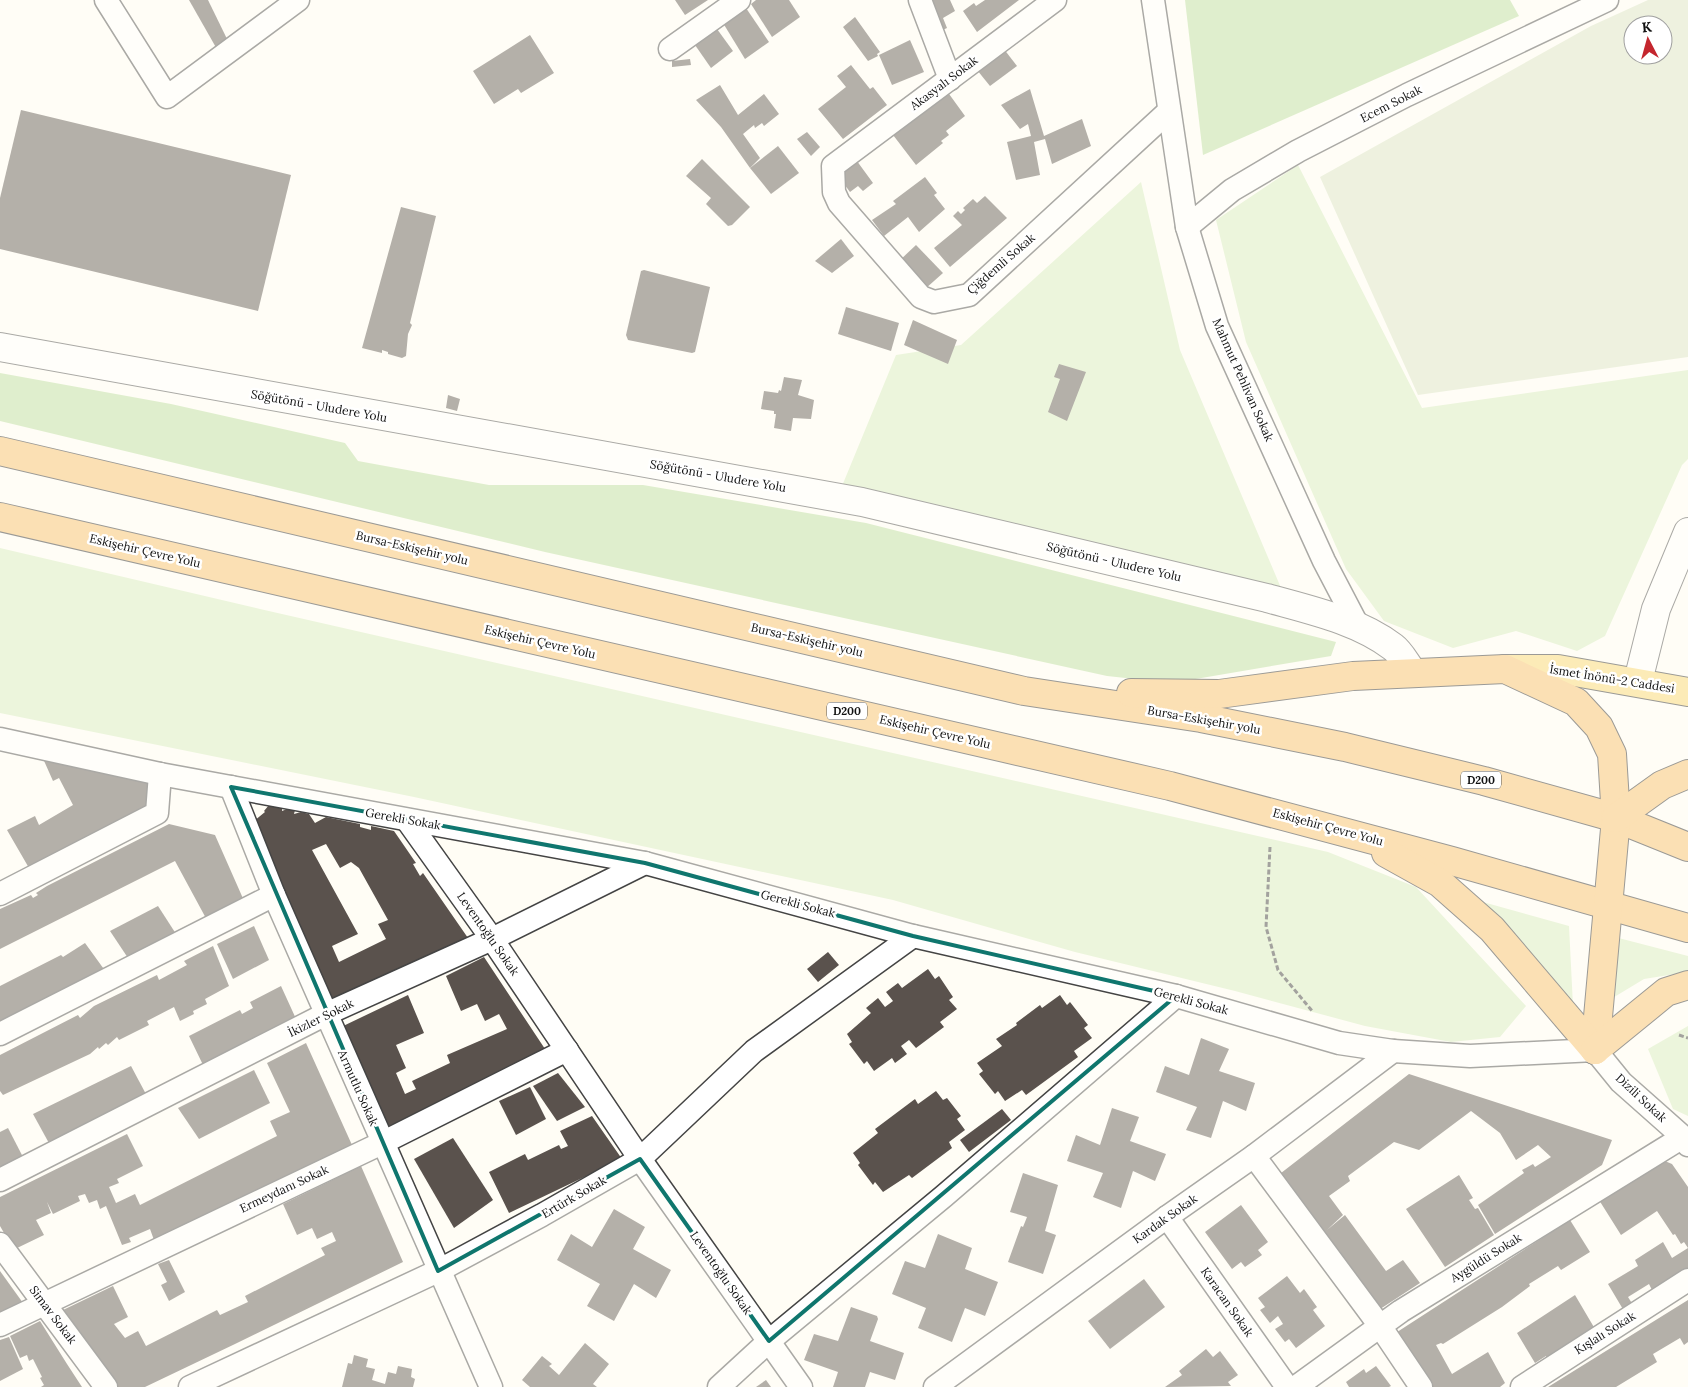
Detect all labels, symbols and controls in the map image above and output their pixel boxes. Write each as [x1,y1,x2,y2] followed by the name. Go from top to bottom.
[1623,15,1673,65] north arrow
[1641,18,1653,37] text: K
[906,52,981,114] street label: Akasyalı Sokak
[1357,81,1425,125] street label: Ecem Sokak
[964,230,1038,297] street label: Çiğdemli Sokak
[1210,316,1278,444] street label: Mahmut Pehlivan Sokak
[250,386,388,425] street label: Söğütönü - Uludere Yolu
[649,456,787,495] street label: Söğütönü - Uludere Yolu
[355,527,470,568] street label: Bursa-Eskişehir yolu
[88,530,202,571] street label: Eskişehir Çevre Yolu
[1045,539,1183,584] street label: Söğütönü - Uludere Yolu
[750,619,865,660] street label: Bursa-Eskişehir yolu
[483,621,597,662] street label: Eskişehir Çevre Yolu
[1548,661,1676,696] street label: İsmet İnönü-2 Caddesi
[827,702,867,719] road number: D200
[1146,702,1262,737] street label: Bursa-Eskişehir yolu
[878,711,992,752] street label: Eskişehir Çevre Yolu
[1461,772,1501,788] road number: D200
[364,804,443,833] street label: Gerekli Sokak
[1271,805,1385,848] street label: Eskişehir Çevre Yolu
[759,886,837,921] street label: Gerekli Sokak
[454,889,523,979] street label: Leventoğlu Sokak
[1152,983,1230,1018] street label: Gerekli Sokak
[286,995,356,1040] street label: İkizler Sokak
[335,1046,382,1129] street label: Armutlu Sokak
[1613,1070,1670,1125] street label: Dizili Sokak
[237,1161,331,1216] street label: Ermeydanı Sokak
[539,1172,609,1221] street label: Ertürk Sokak
[1130,1191,1200,1246] street label: Kardak Sokak
[687,1228,756,1318] street label: Leventoğlu Sokak
[1447,1229,1525,1286] street label: Aygüldü Sokak
[1198,1264,1257,1340] street label: Karacan Sokak
[27,1283,80,1347] street label: Simav Sokak
[1571,1308,1639,1357] street label: Kışlalı Sokak

